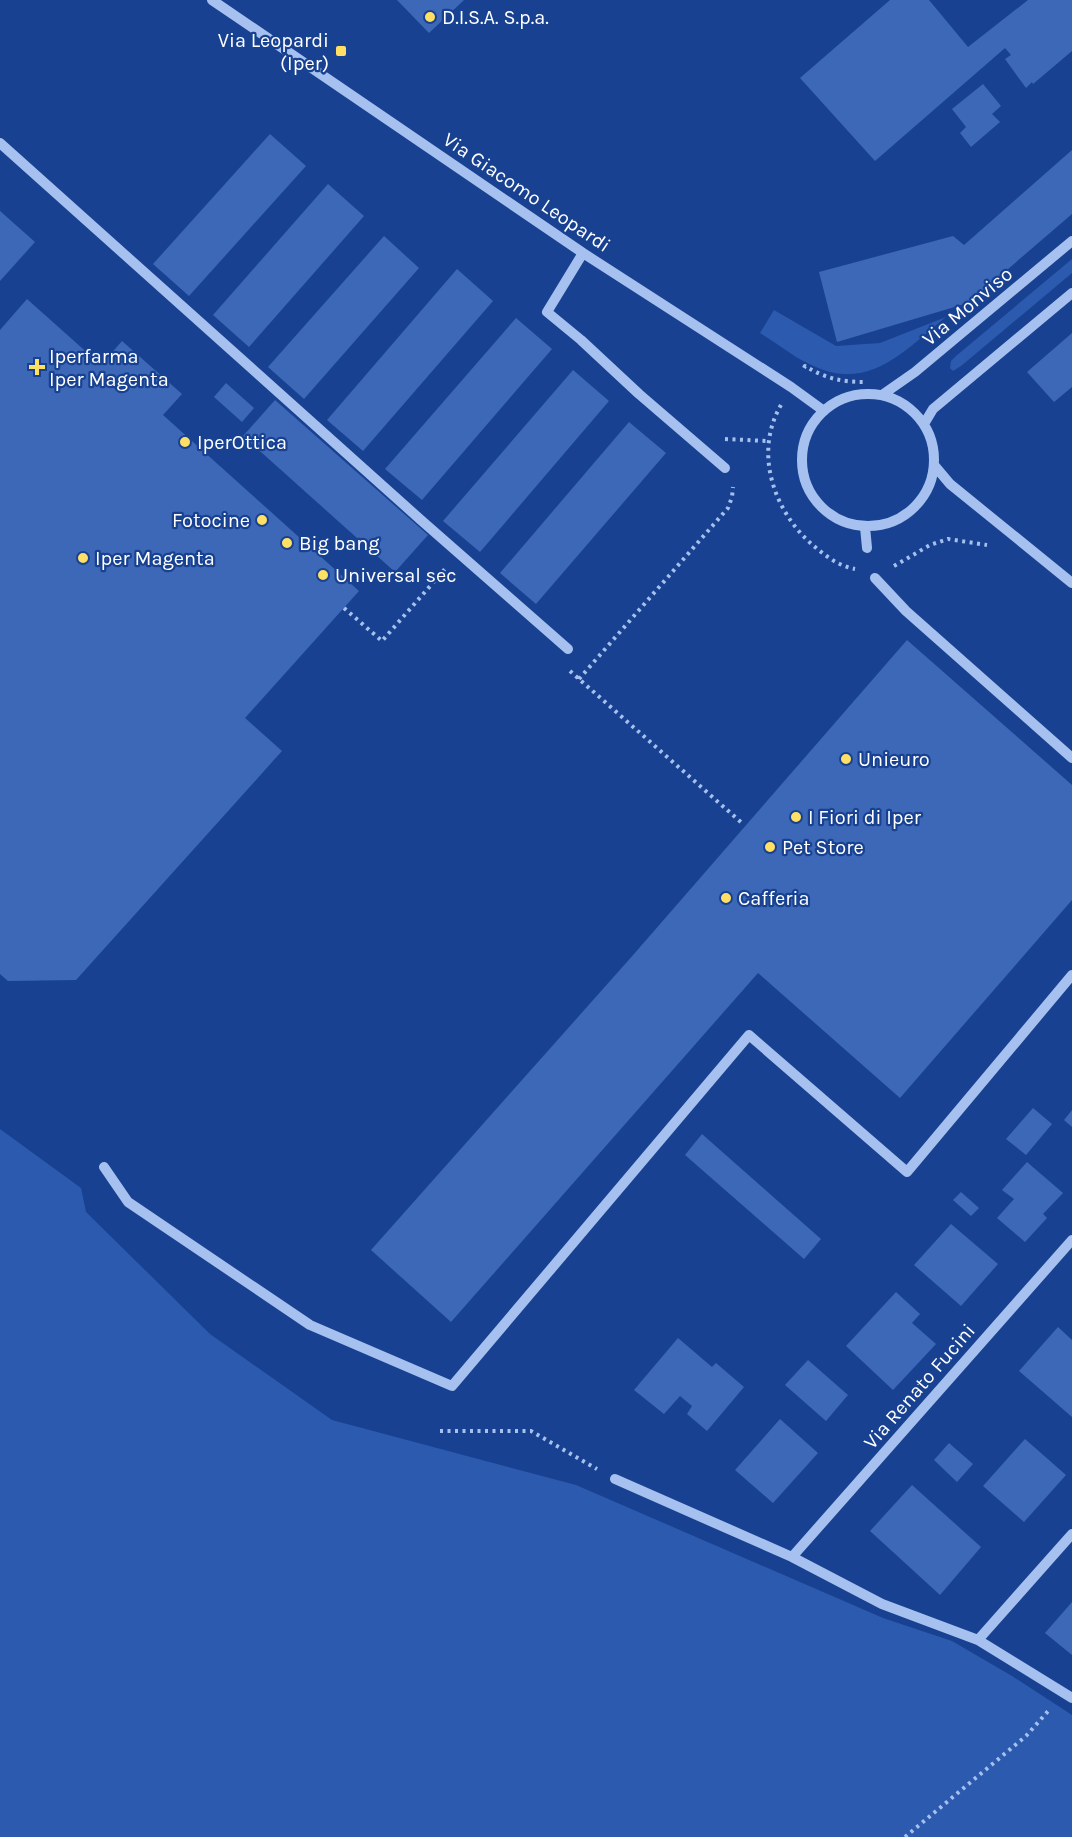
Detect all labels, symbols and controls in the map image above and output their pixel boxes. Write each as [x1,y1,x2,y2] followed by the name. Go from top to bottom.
[442,6,549,29] place label: D.I.S.A. S.p.a.
[423,10,437,24] marker: D.I.S.A. S.p.a.
[218,29,329,75] place label: Via Leopardi (Iper)
[334,44,348,58] marker: Via Leopardi (Iper)
[439,128,615,257] street label: Via Giacomo Leopardi
[918,262,1017,351] street label: Via Monviso
[49,345,169,391] place label: Iperfarma Iper Magenta
[30,360,44,374] marker: Iperfarma Iper Magenta
[197,431,287,454] place label: IperOttica
[178,435,192,449] marker: IperOttica
[172,509,250,532] place label: Fotocine
[255,513,269,527] marker: Fotocine
[299,532,380,555] place label: Big bang
[280,536,294,550] marker: Big bang
[95,547,215,570] place label: Iper Magenta
[76,551,90,565] marker: Iper Magenta
[335,564,457,587] place label: Universal sec
[316,568,330,582] marker: Universal sec
[858,748,930,771] place label: Unieuro
[839,752,853,766] marker: Unieuro
[808,806,922,829] place label: I Fiori di Iper
[789,810,803,824] marker: I Fiori di Iper
[782,836,864,859] place label: Pet Store
[763,840,777,854] marker: Pet Store
[738,887,809,910] place label: Cafferia
[719,891,733,905] marker: Cafferia
[859,1319,980,1454] street label: Via Renato Fucini

